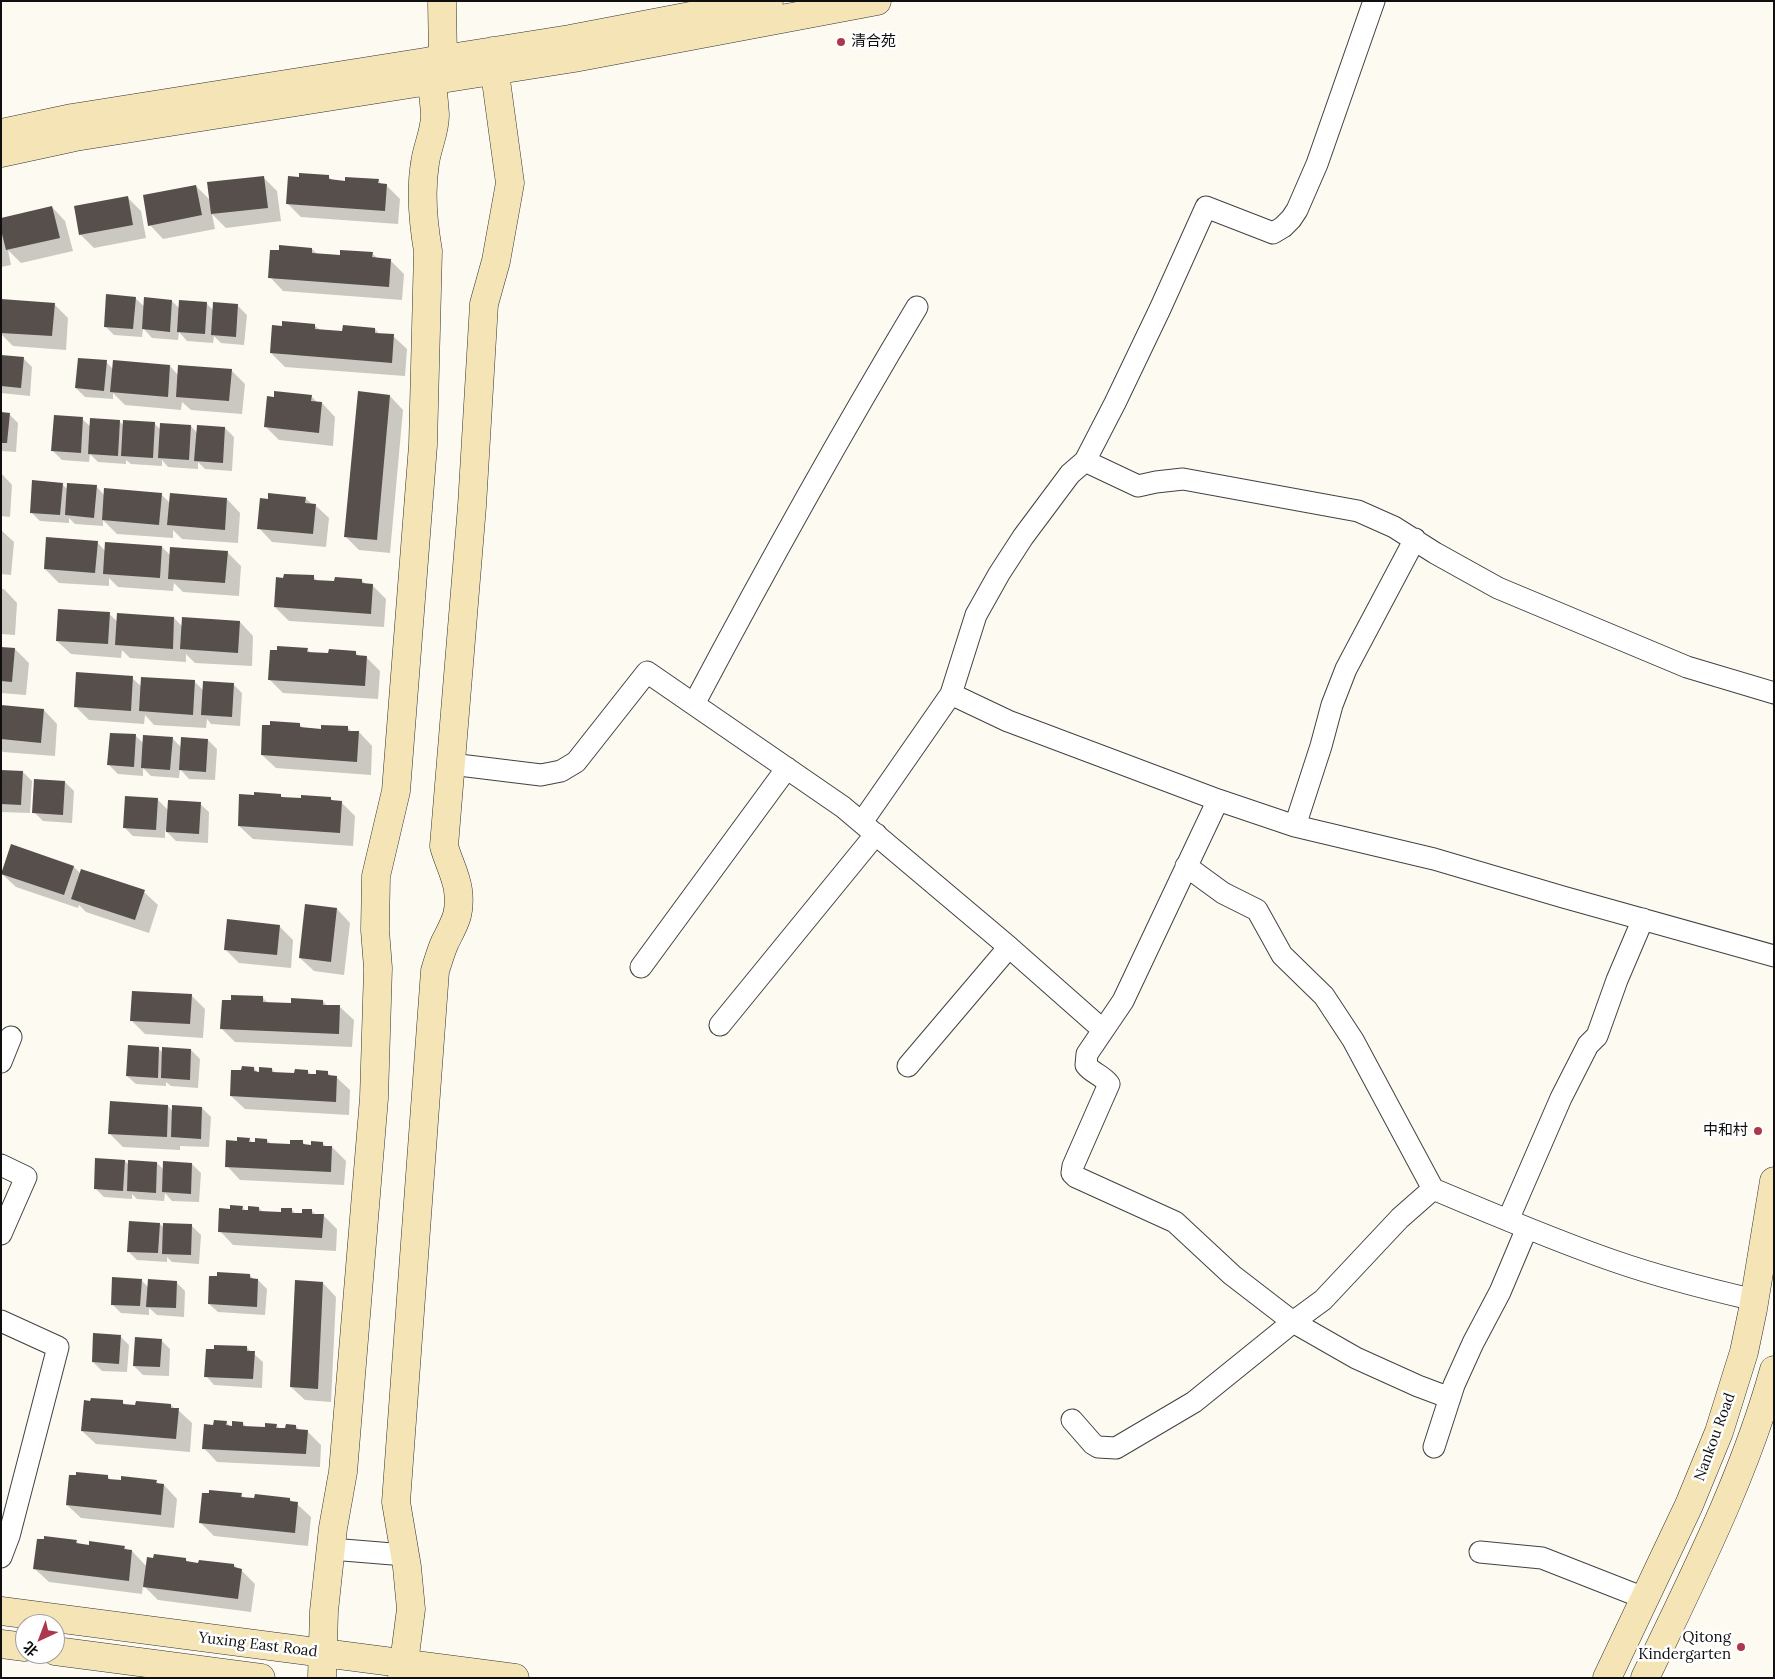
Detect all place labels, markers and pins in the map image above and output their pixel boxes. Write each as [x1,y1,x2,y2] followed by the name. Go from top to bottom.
[851,33,896,51] place label: 清合苑
[835,36,847,48] marker: 清合苑
[1703,1122,1748,1140] place label: 中和村
[1752,1125,1764,1137] marker: 中和村
[1638,1629,1731,1664] place label: Qitong Kindergarten
[1735,1641,1747,1653] marker: Qitong Kindergarten

